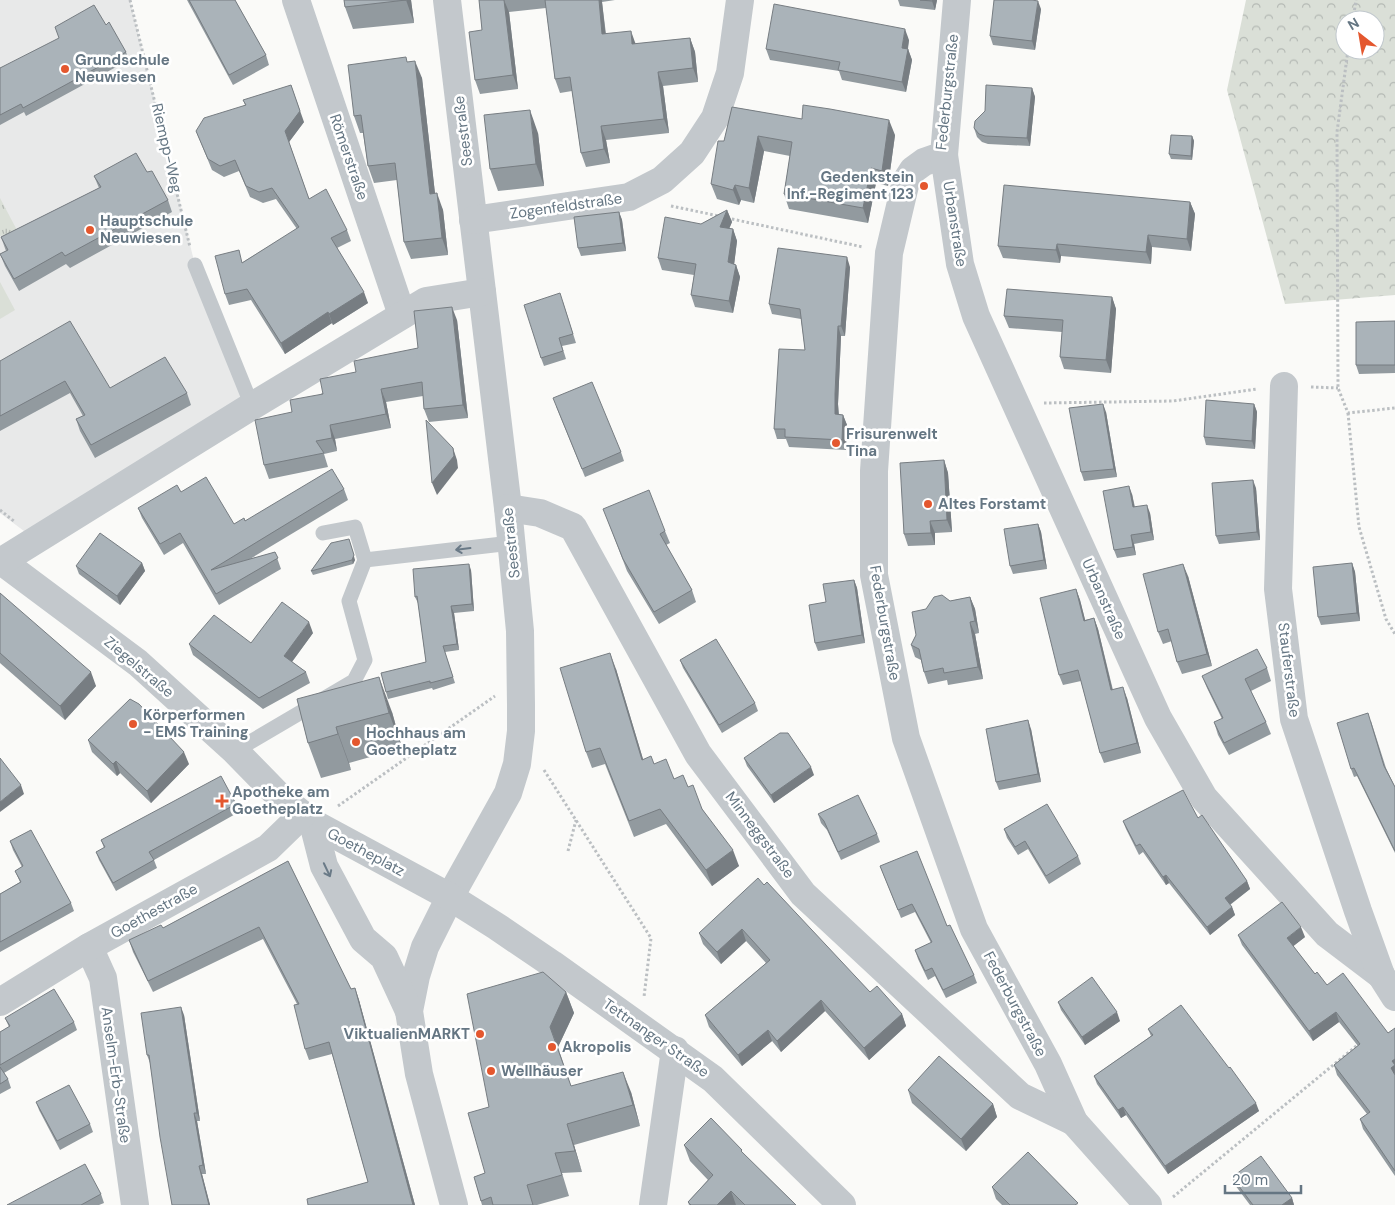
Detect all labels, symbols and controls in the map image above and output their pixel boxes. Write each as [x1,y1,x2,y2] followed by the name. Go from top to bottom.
[1335,10,1385,60] north arrow
[1344,14,1362,34] text: N
[931,33,963,151] street label: Federburgstraße
[75,50,170,87] place label: Grundschule Neuwiesen
[59,63,71,75] marker: Grundschule Neuwiesen
[449,95,477,167] street label: Seestraße
[147,101,187,195] street label: Riempp-Weg
[325,111,373,203] street label: Römerstraße
[787,167,914,204] place label: Gedenkstein Inf.-Regiment 123
[918,180,930,192] marker: Gedenkstein Inf.-Regiment 123
[938,180,972,268] street label: Urbanstraße
[509,188,623,224] street label: Zogenfeldstraße
[100,211,193,248] place label: Hauptschule Neuwiesen
[84,224,96,236] marker: Hauptschule Neuwiesen
[846,424,938,461] place label: Frisurenwelt Tina
[830,437,842,449] marker: Frisurenwelt Tina
[938,494,1046,514] place label: Altes Forstamt
[922,498,934,510] marker: Altes Forstamt
[497,507,525,579] street label: Seestraße
[455,544,471,554] one-way arrow
[1077,555,1131,643] street label: Urbanstraße
[865,564,905,682] street label: Federburgstraße
[1273,622,1305,718] street label: Stauferstraße
[100,632,178,702] street label: Ziegelstraße
[143,705,249,742] place label: Körperformen - EMS Training
[127,718,139,730] marker: Körperformen - EMS Training
[366,723,466,760] place label: Hochhaus am Goetheplatz
[350,736,362,748] marker: Hochhaus am Goetheplatz
[232,782,330,819] place label: Apotheke am Goetheplatz
[721,788,799,882] street label: Minneggstraße
[216,795,228,807] marker: Apotheke am Goetheplatz
[324,823,408,881] street label: Goetheplatz
[322,862,332,877] one-way arrow
[107,879,201,943] street label: Goethestraße
[979,948,1051,1060] street label: Federburgstraße
[599,994,713,1082] street label: Tettnanger Straße
[97,1006,135,1144] street label: Anselm-Erb-Straße
[344,1024,470,1044] place label: ViktualienMARKT
[474,1028,486,1040] marker: ViktualienMARKT
[562,1037,632,1057] place label: Akropolis
[546,1041,558,1053] marker: Akropolis
[501,1061,583,1081] place label: Wellhäuser
[485,1065,497,1077] marker: Wellhäuser
[1225,1162,1301,1194] scale bar
[1232,1170,1268,1190] text: 20 m

